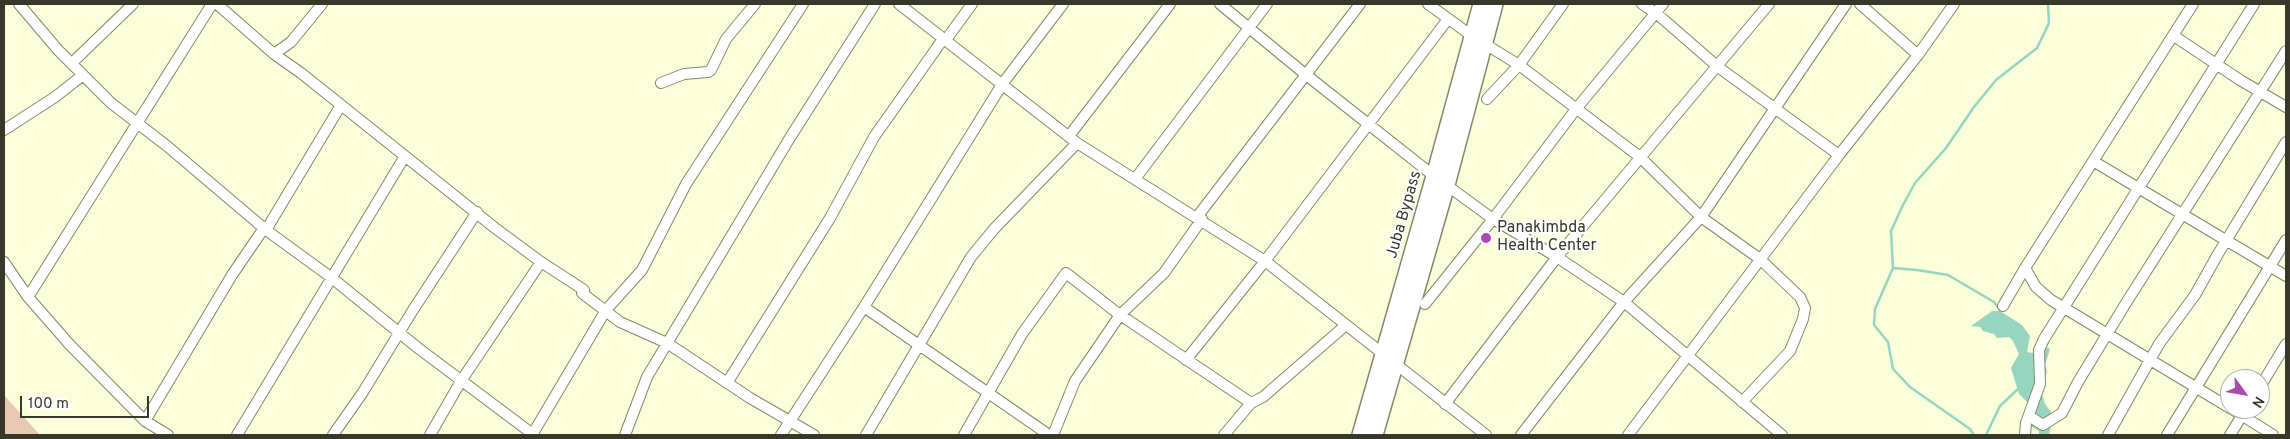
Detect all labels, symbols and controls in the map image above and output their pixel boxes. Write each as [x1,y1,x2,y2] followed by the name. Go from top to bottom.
[1383,169,1427,261] street label: Juba Bypass
[1497,219,1597,257] place label: Panakimbda Health Center
[1479,231,1493,245] marker: Panakimbda Health Center
[2220,369,2270,419] north arrow
[22,386,151,418] scale bar
[2247,393,2267,410] text: N
[28,395,69,414] text: 100 m

